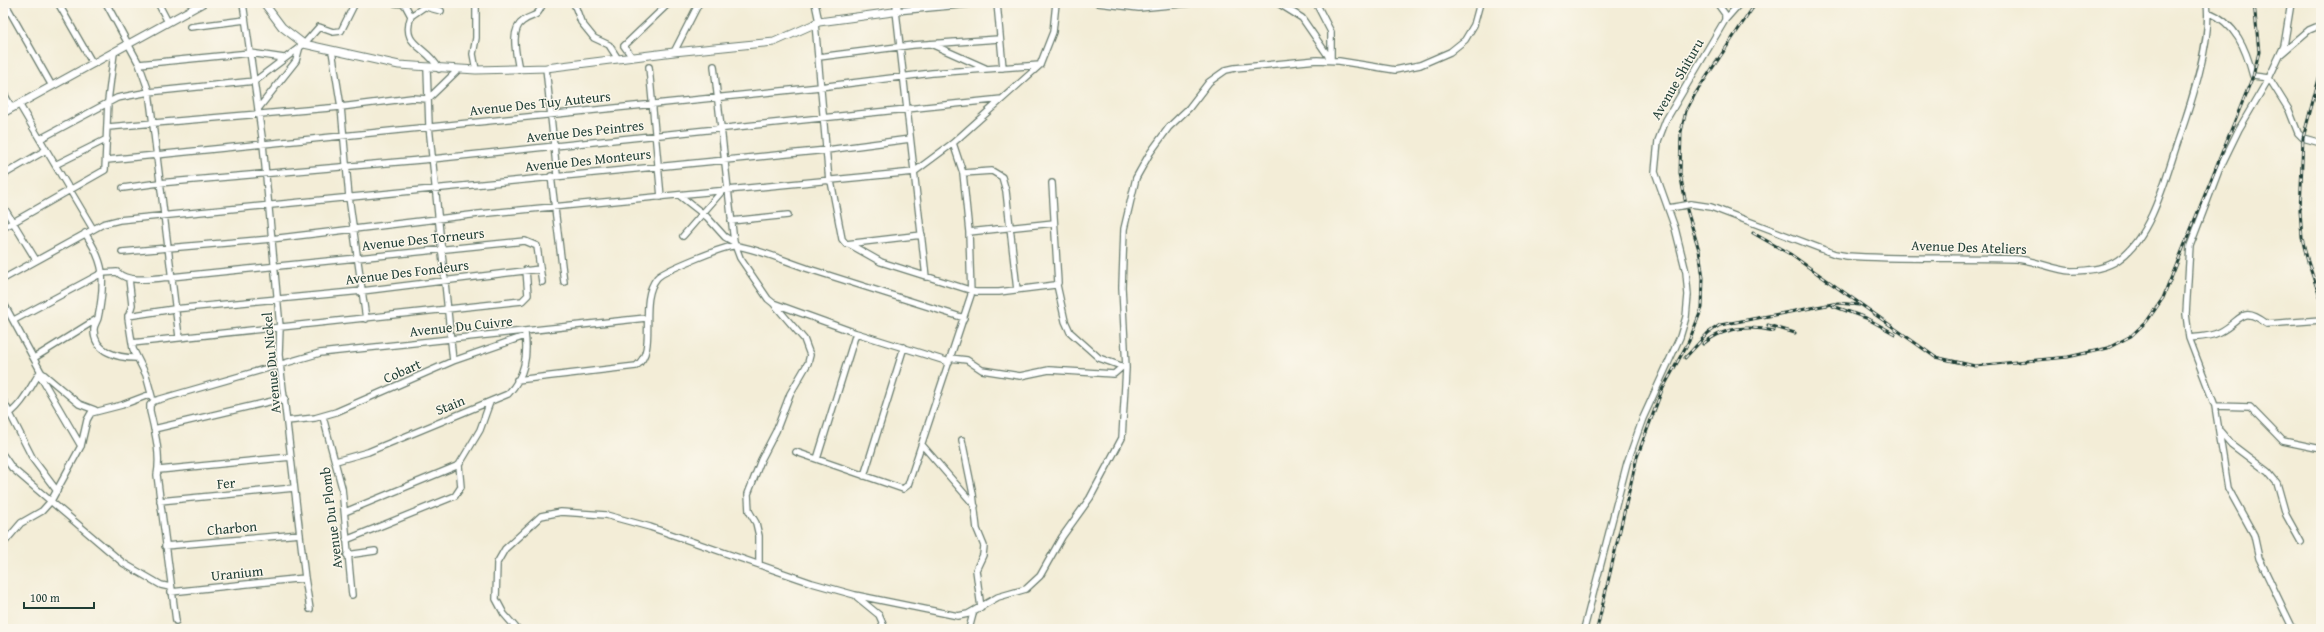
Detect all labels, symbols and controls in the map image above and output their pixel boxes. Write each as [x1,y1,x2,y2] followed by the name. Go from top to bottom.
[1646,34,1709,123] street label: Avenue Shituru
[468,86,612,120] street label: Avenue Des Tuy Auteurs
[525,115,645,147] street label: Avenue Des Peintres
[524,143,652,177] street label: Avenue Des Monteurs
[361,223,485,255] street label: Avenue Des Torneurs
[1911,235,2027,259] street label: Avenue Des Ateliers
[344,255,470,289] street label: Avenue Des Fondeurs
[257,311,285,415] street label: Avenue Du Nickel
[408,311,514,341] street label: Avenue Du Cuivre
[380,354,424,388] street label: Cobart
[432,390,468,420] street label: Stain
[315,466,347,570] street label: Avenue Du Plomb
[216,472,236,494] street label: Fer
[206,516,258,540] street label: Charbon
[210,560,265,586] street label: Uranium
[24,584,94,610] scale bar
[30,589,60,606] text: 100 m

